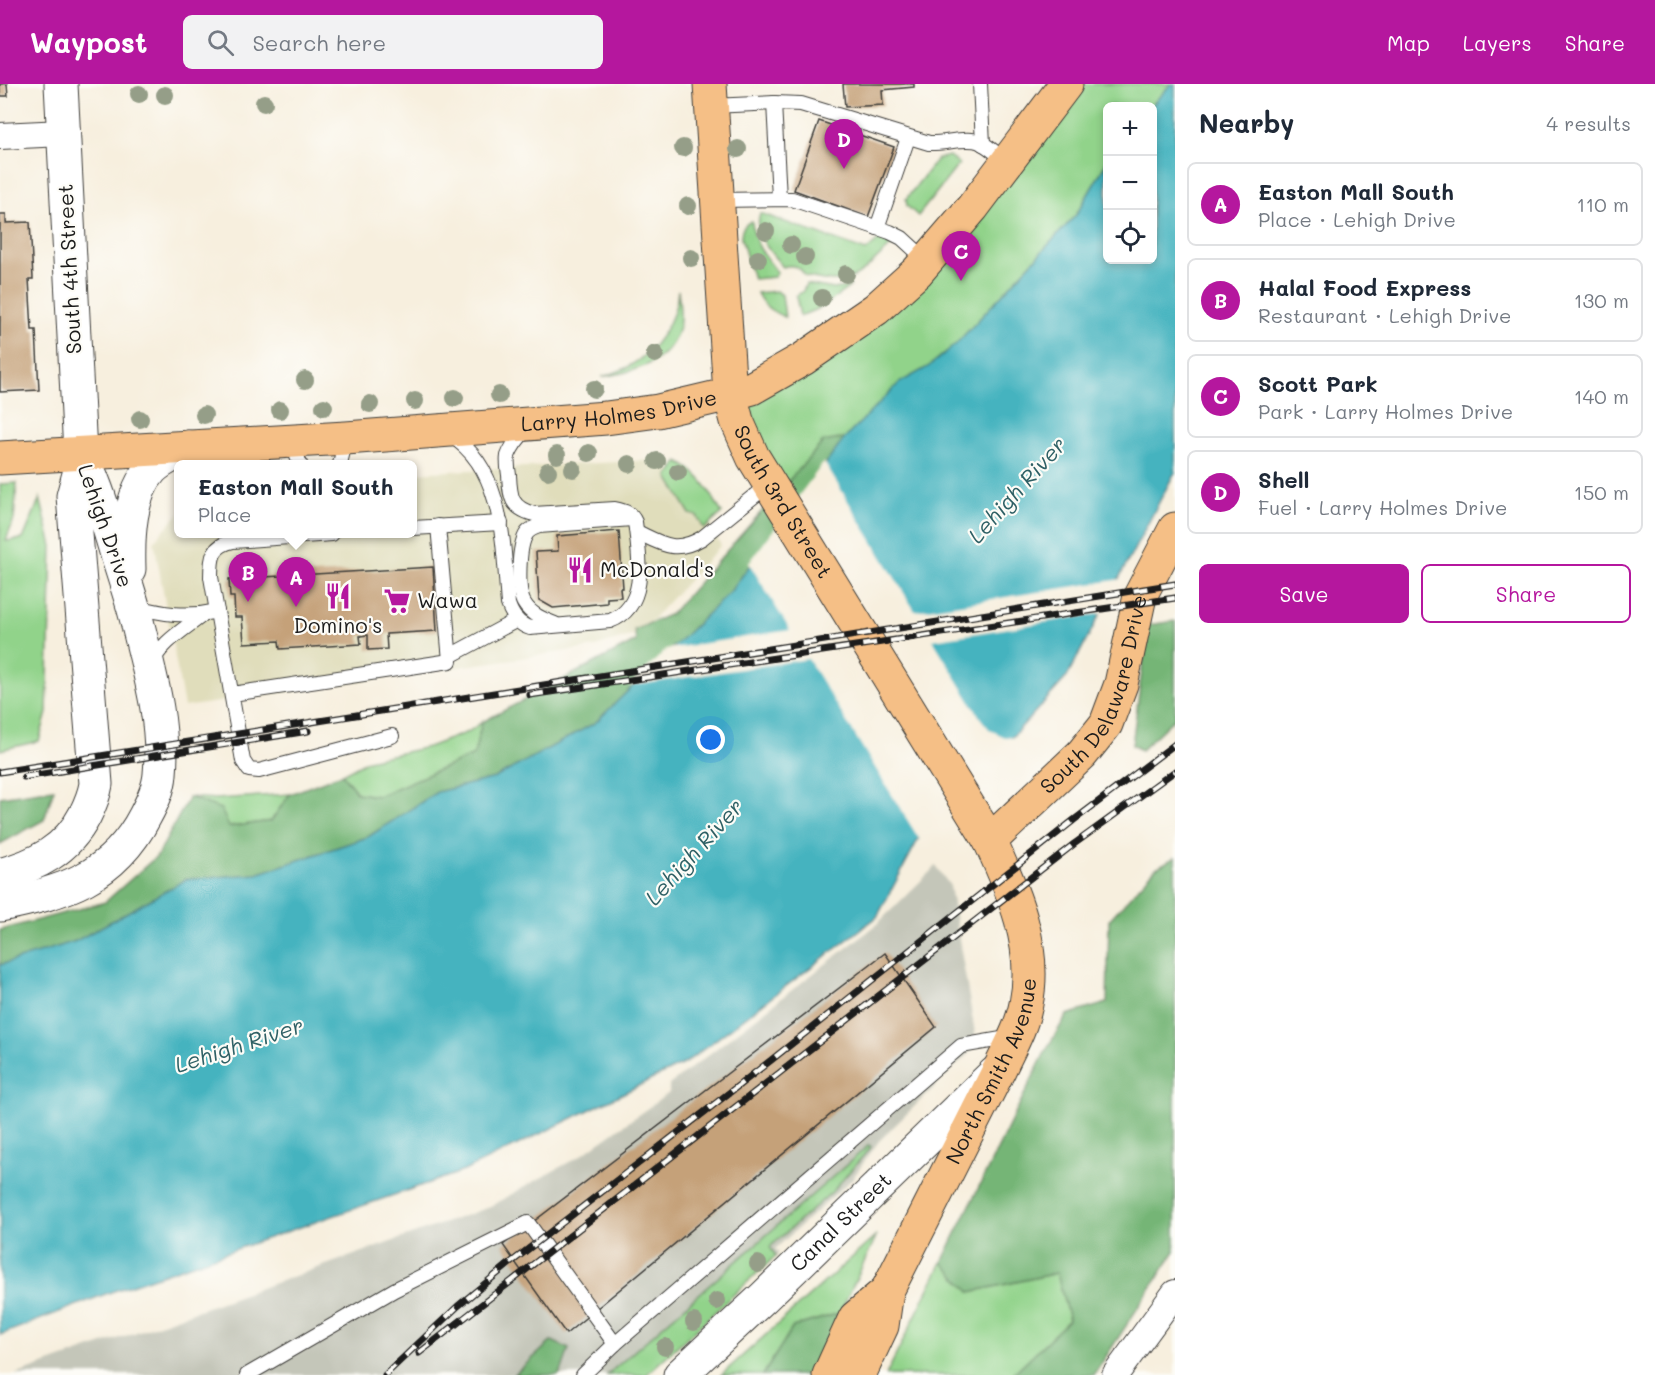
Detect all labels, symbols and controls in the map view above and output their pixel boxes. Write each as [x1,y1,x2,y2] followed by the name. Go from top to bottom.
[183,15,603,69] search box
[30,24,147,60] text: Waypost
[204,26,237,59] icon: search
[252,28,386,57] text: Search here
[1387,29,1430,56] text: Map
[1463,29,1532,56] text: Layers
[1565,29,1625,56] text: Share
[1103,102,1157,264] map controls
[1103,102,1157,156] button: +
[1199,106,1294,140] text: Nearby
[1546,110,1631,136] text: 4 results
[824,120,864,169] pin: D
[1103,156,1157,210] button: −
[1258,177,1454,206] text: Easton Mall South
[51,183,86,355] street label: South 4th Street
[1214,191,1227,217] text: A
[1576,191,1629,217] text: 110 m
[1258,206,1456,232] text: Place · Lehigh Drive
[1103,210,1157,264] button: locate
[942,232,980,281] pin: C
[1258,273,1471,302] text: Halal Food Express
[1214,287,1227,313] text: B
[1574,287,1629,313] text: 130 m
[1258,302,1511,328] text: Restaurant · Lehigh Drive
[1258,369,1378,398] text: Scott Park
[520,383,719,437] street label: Larry Holmes Drive
[1213,383,1228,409] text: C
[1574,383,1629,409] text: 140 m
[1258,398,1513,424] text: Park · Larry Holmes Drive
[729,421,839,583] street label: South 3rd Street
[961,430,1072,549] water label: Lehigh River
[73,460,140,591] street label: Lehigh Drive
[174,460,417,538] popup
[1258,465,1310,494] text: Shell
[198,472,393,501] text: Easton Mall South
[1213,479,1228,505] text: D
[1574,479,1629,505] text: 150 m
[1258,494,1507,520] text: Fuel · Larry Holmes Drive
[198,501,251,527] text: Place
[228,552,268,602] pin: B
[565,555,595,585] restaurant icon: McDonald's
[600,555,714,582] place label: McDonald's
[276,558,316,607] pin: A
[1199,564,1409,623] button: Save
[1421,564,1631,623] button: Share
[323,581,353,611] restaurant icon: Domino's
[382,586,412,616] supermarket icon: Wawa
[417,586,478,613] place label: Wawa
[1033,592,1152,799] street label: South Delaware Drive
[294,611,382,638] place label: Domino's
[696,725,725,754] your location
[638,792,749,911] water label: Lehigh River
[939,977,1041,1168] street label: North Smith Avenue
[171,1010,307,1079] water label: Lehigh River
[783,1166,897,1277] street label: Canal Street

